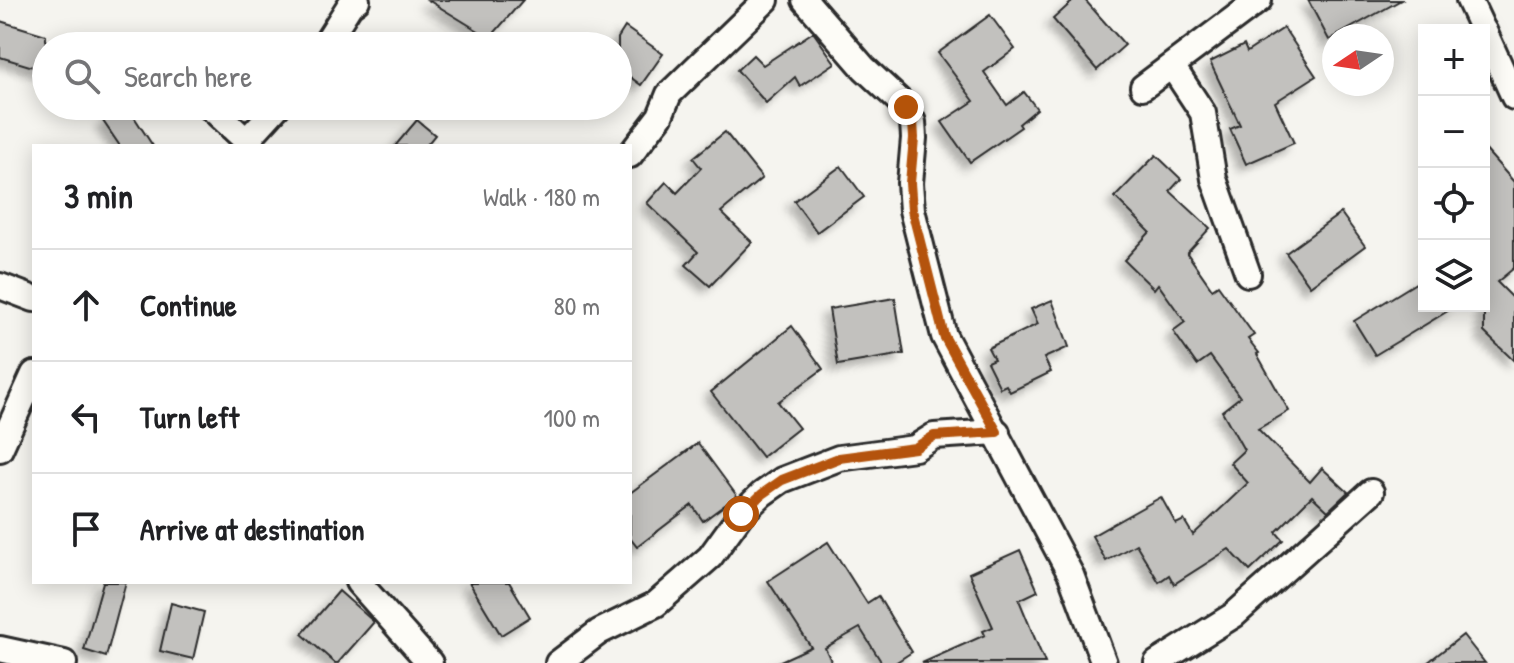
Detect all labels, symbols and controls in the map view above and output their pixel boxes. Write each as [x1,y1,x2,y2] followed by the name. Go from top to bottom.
[1322,24,1394,96] north arrow
[1418,24,1490,312] map controls
[1418,24,1490,96] button: +
[32,32,632,120] search box
[60,54,104,98] icon: search
[124,56,252,96] text: Search here
[888,89,924,125] route end
[1418,96,1490,168] button: −
[1418,168,1490,240] button: locate
[64,173,133,219] text: 3 min
[483,179,600,214] text: Walk · 180 m
[1418,240,1490,312] button: layers
[64,283,108,327] icon: ahead
[140,285,237,325] text: Continue
[553,288,600,323] text: 80 m
[64,395,108,439] icon: left
[140,397,239,437] text: Turn left
[544,400,600,435] text: 100 m
[723,496,759,532] route start
[64,507,108,551] icon: arrive
[140,509,365,549] text: Arrive at destination

